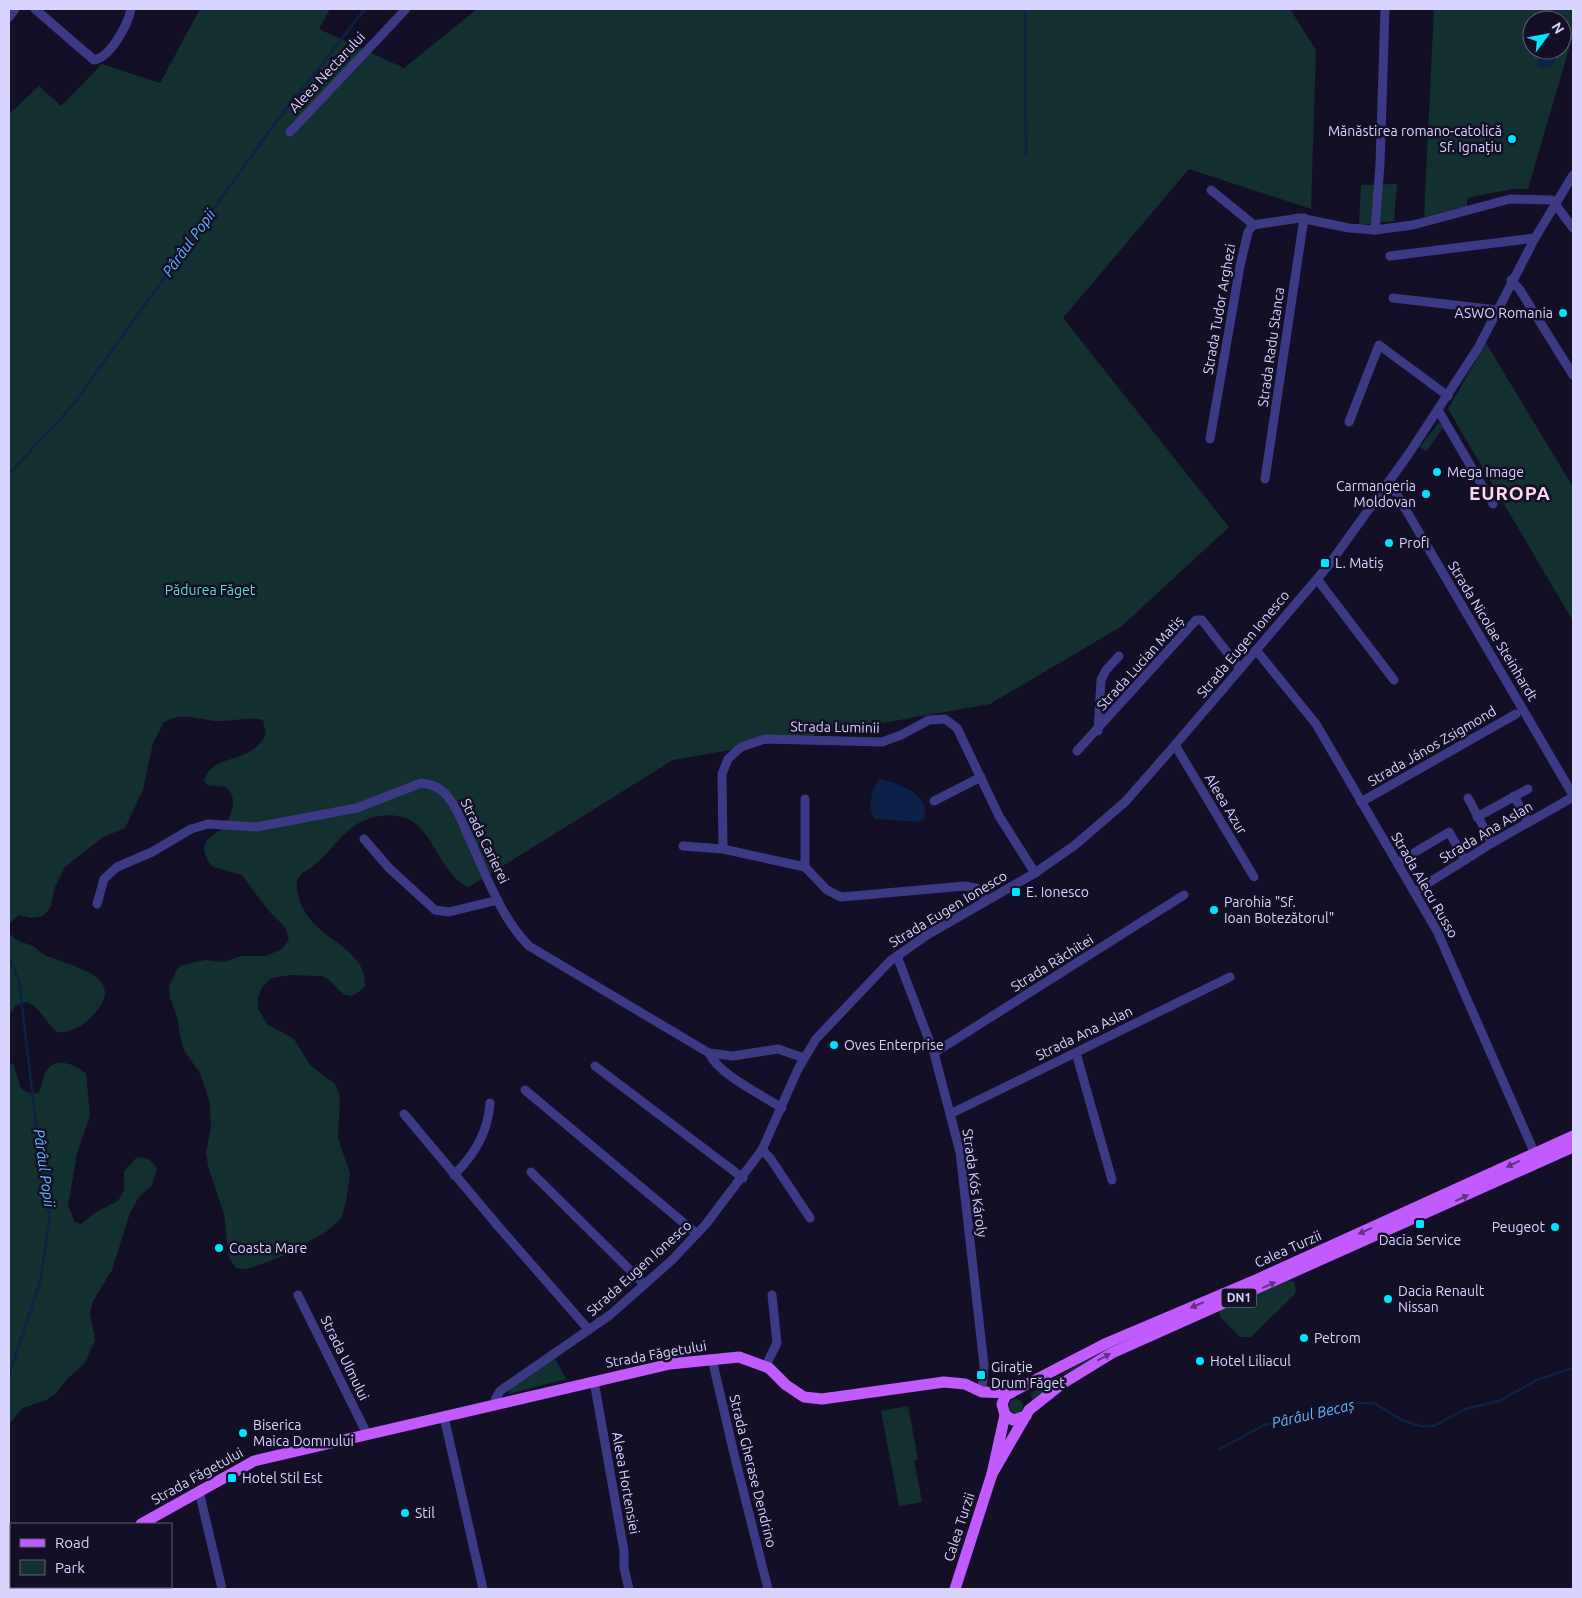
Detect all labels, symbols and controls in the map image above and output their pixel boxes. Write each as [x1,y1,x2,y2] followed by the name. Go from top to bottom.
[1522,10,1572,60] north arrow
[1548,19,1568,37] text: N
[286,29,368,115] street label: Aleea Nectarului
[1328,123,1502,155] place label: Mănăstirea romano-catolică Sf. Ignațiu
[1506,133,1518,145] marker: Mănăstirea romano-catolică Sf. Ignațiu
[159,205,219,280] water label: Pârâul Popii
[1200,243,1238,375] street label: Strada Tudor Arghezi
[1255,286,1287,408] street label: Strada Radu Stanca
[1455,305,1553,321] place label: ASWO Romania
[1557,307,1569,319] marker: ASWO Romania
[1447,464,1524,480] place label: Mega Image
[1431,466,1443,478] marker: Mega Image
[1336,478,1416,510] place label: Carmangeria Moldovan
[1469,482,1551,504] district label: EUROPA
[1420,488,1432,500] marker: Carmangeria Moldovan
[1399,535,1430,551] place label: Profi
[1383,537,1395,549] marker: Profi
[1335,555,1383,571] place label: L. Matiș
[1319,557,1331,569] marker: L. Matiș
[1445,558,1541,704] street label: Strada Nicolae Steinhardt
[165,582,256,598] park label: Pădurea Făget
[1194,587,1292,701] street label: Strada Eugen Ionesco
[1093,612,1187,714] street label: Strada Lucian Matiș
[1365,703,1499,789] street label: Strada János Zsigmond
[790,718,880,736] street label: Strada Luminii
[1202,771,1251,838] street label: Aleea Azur
[458,796,512,886] street label: Strada Carierei
[1437,798,1535,866] street label: Strada Ana Aslan
[1388,829,1462,941] street label: Strada Alecu Russo
[886,867,1010,951] street label: Strada Eugen Ionesco
[1026,884,1089,900] place label: E. Ionesco
[1010,886,1022,898] marker: E. Ionesco
[1224,894,1334,926] place label: Parohia "Sf. Ioan Botezătorul"
[1208,904,1220,916] marker: Parohia "Sf. Ioan Botezătorul"
[1008,931,1096,995] street label: Strada Răchitei
[1033,1003,1135,1063] street label: Strada Ana Aslan
[844,1037,944,1053] place label: Oves Enterprise
[828,1039,840,1051] marker: Oves Enterprise
[31,1128,59,1209] water label: Pârâul Popii
[959,1128,991,1238] street label: Strada Kós Károly
[1506,1161,1520,1169] one-way arrow
[1455,1194,1469,1202] one-way arrow
[584,1217,694,1319] street label: Strada Eugen Ionesco
[1414,1218,1426,1230] marker: Dacia Service
[1492,1219,1545,1235] place label: Peugeot
[1549,1221,1561,1233] marker: Peugeot
[1252,1227,1324,1271] street label: Calea Turzii
[1358,1227,1372,1235] one-way arrow
[1379,1232,1461,1248] place label: Dacia Service
[229,1240,307,1256] place label: Coasta Mare
[213,1242,225,1254] marker: Coasta Mare
[1262,1280,1276,1288] one-way arrow
[1398,1283,1485,1315] place label: Dacia Renault Nissan
[1222,1289,1256,1308] road number: DN1
[1382,1293,1394,1305] marker: Dacia Renault Nissan
[1190,1301,1204,1309] one-way arrow
[318,1313,372,1403] street label: Strada Ulmului
[1314,1330,1361,1346] place label: Petrom
[1298,1332,1310,1344] marker: Petrom
[604,1337,708,1371] street label: Strada Făgetului
[1098,1353,1111,1362] one-way arrow
[1210,1353,1291,1369] place label: Hotel Liliacul
[1194,1355,1206,1367] marker: Hotel Liliacul
[991,1359,1065,1391] place label: Girație Drum Făget
[975,1369,987,1381] marker: Girație Drum Făget
[726,1393,780,1549] street label: Strada Gherase Dendrino
[1270,1396,1357,1431] water label: Pârâul Becaș
[253,1417,354,1449] place label: Biserica Maica Domnului
[237,1427,249,1439] marker: Biserica Maica Domnului
[609,1431,643,1535] street label: Aleea Hortensiei
[148,1444,246,1508] street label: Strada Făgetului
[242,1470,323,1486] place label: Hotel Stil Est
[226,1472,238,1484] marker: Hotel Stil Est
[940,1491,978,1563] street label: Calea Turzii
[415,1505,435,1521] place label: Stil
[399,1507,411,1519] marker: Stil
[10,1523,172,1588] legend
[55,1534,90,1551] text: Road
[55,1559,85,1576] text: Park

